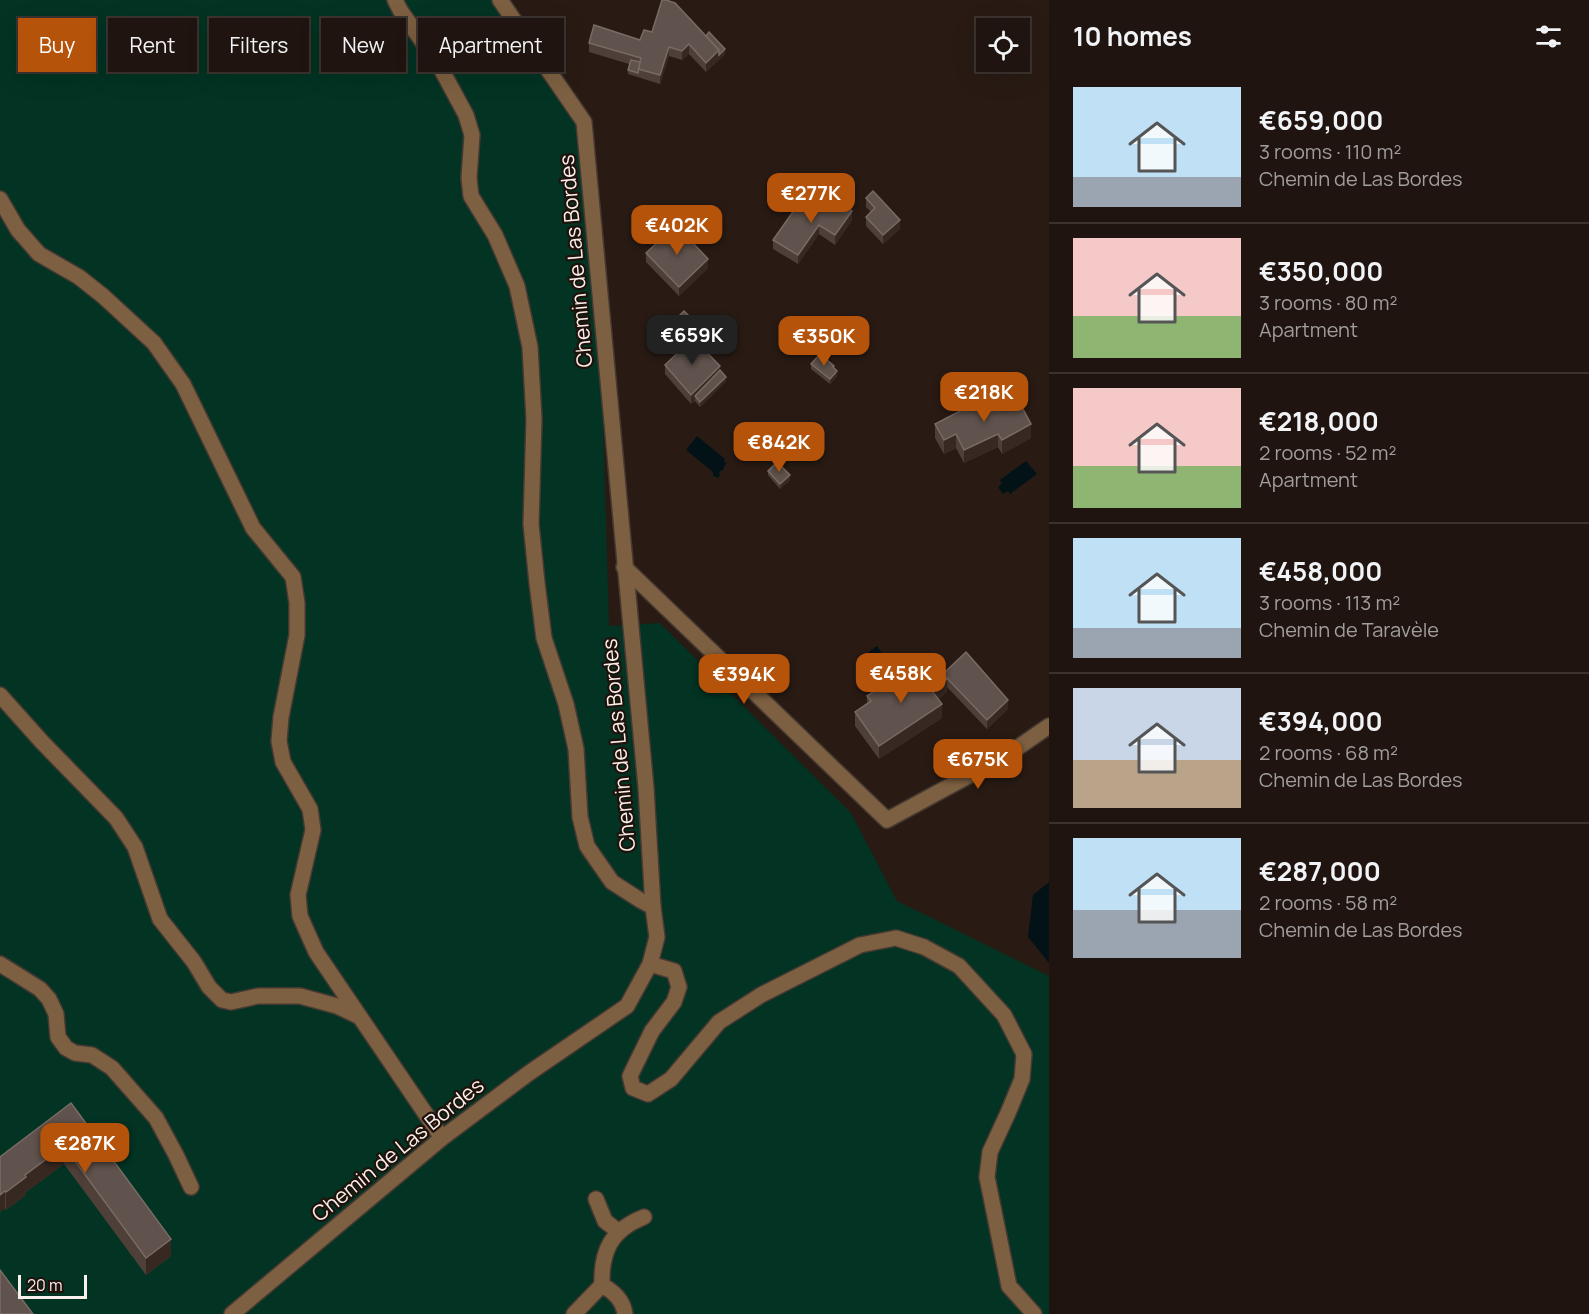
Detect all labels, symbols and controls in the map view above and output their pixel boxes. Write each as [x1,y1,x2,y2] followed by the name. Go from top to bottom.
[18,18,96,72] chip: Buy
[108,18,197,72] chip: Rent
[209,18,309,72] chip: Filters
[321,18,406,72] chip: New
[418,18,564,72] chip: Apartment
[976,18,1030,72] map controls
[976,18,1030,72] button: locate
[1073,18,1192,54] text: 10 homes
[1532,20,1565,53] icon: filters
[1259,102,1383,138] text: €659,000
[1121,111,1193,183] icon: home
[1259,138,1401,165] text: 3 rooms · 110 m²
[552,153,598,369] street label: Chemin de Las Bordes
[1259,165,1463,192] text: Chemin de Las Bordes
[769,173,853,224] pin: €277K
[781,179,841,206] text: €277K
[635,205,719,256] pin: €402K
[645,211,709,238] text: €402K
[1259,253,1383,289] text: €350,000
[1121,262,1193,334] icon: home
[1259,289,1398,316] text: 3 rooms · 80 m²
[650,315,734,366] pin: €659K
[782,316,866,367] pin: €350K
[1259,316,1358,343] text: Apartment
[660,321,724,348] text: €659K
[792,322,856,349] text: €350K
[942,372,1026,423] pin: €218K
[954,378,1014,405] text: €218K
[1259,403,1379,439] text: €218,000
[1121,412,1193,484] icon: home
[737,422,821,473] pin: €842K
[748,428,810,455] text: €842K
[1259,439,1396,466] text: 2 rooms · 52 m²
[1259,466,1358,493] text: Apartment
[1259,553,1382,589] text: €458,000
[1121,562,1193,634] icon: home
[1259,589,1400,616] text: 3 rooms · 113 m²
[1259,616,1439,643] text: Chemin de Taravèle
[595,637,641,853] street label: Chemin de Las Bordes
[859,653,943,704] pin: €458K
[702,654,786,705] pin: €394K
[870,659,932,686] text: €458K
[713,660,775,687] text: €394K
[1259,703,1383,739] text: €394,000
[1121,712,1193,784] icon: home
[936,739,1020,790] pin: €675K
[1259,739,1398,766] text: 2 rooms · 68 m²
[947,745,1009,772] text: €675K
[1259,766,1463,793] text: Chemin de Las Bordes
[1259,853,1381,889] text: €287,000
[1121,862,1193,934] icon: home
[1259,889,1397,916] text: 2 rooms · 58 m²
[1259,916,1463,943] text: Chemin de Las Bordes
[305,1071,489,1227] street label: Chemin de Las Bordes
[43,1123,127,1174] pin: €287K
[54,1129,116,1156] text: €287K
[18,1272,87,1300] scale bar
[27,1274,63,1296] text: 20 m

